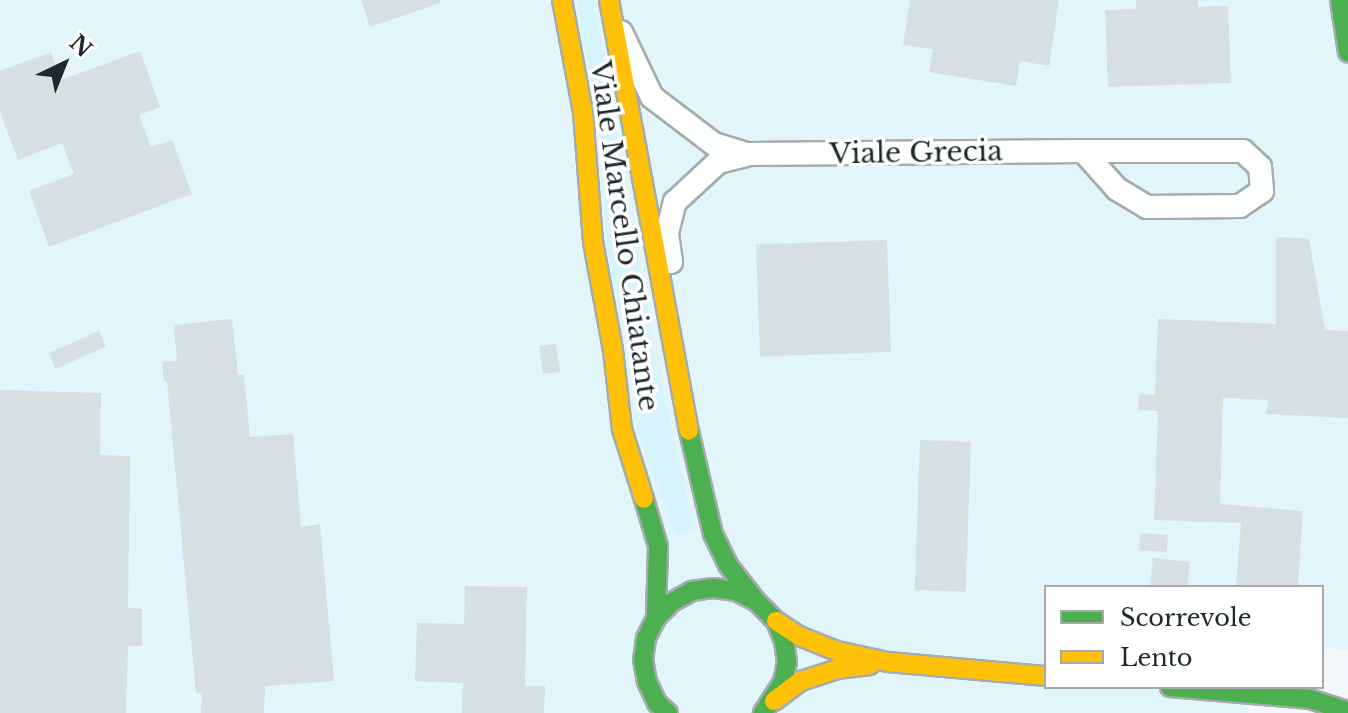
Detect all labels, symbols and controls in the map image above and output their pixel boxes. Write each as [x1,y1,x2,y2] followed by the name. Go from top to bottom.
[24,24,104,104] north arrow
[64,29,97,63] text: N
[583,59,665,413] street label: Viale Marcello Chiatante
[829,135,1003,171] street label: Viale Grecia
[1044,585,1324,689] legend
[1120,603,1251,632] text: Scorrevole
[1120,643,1193,672] text: Lento

